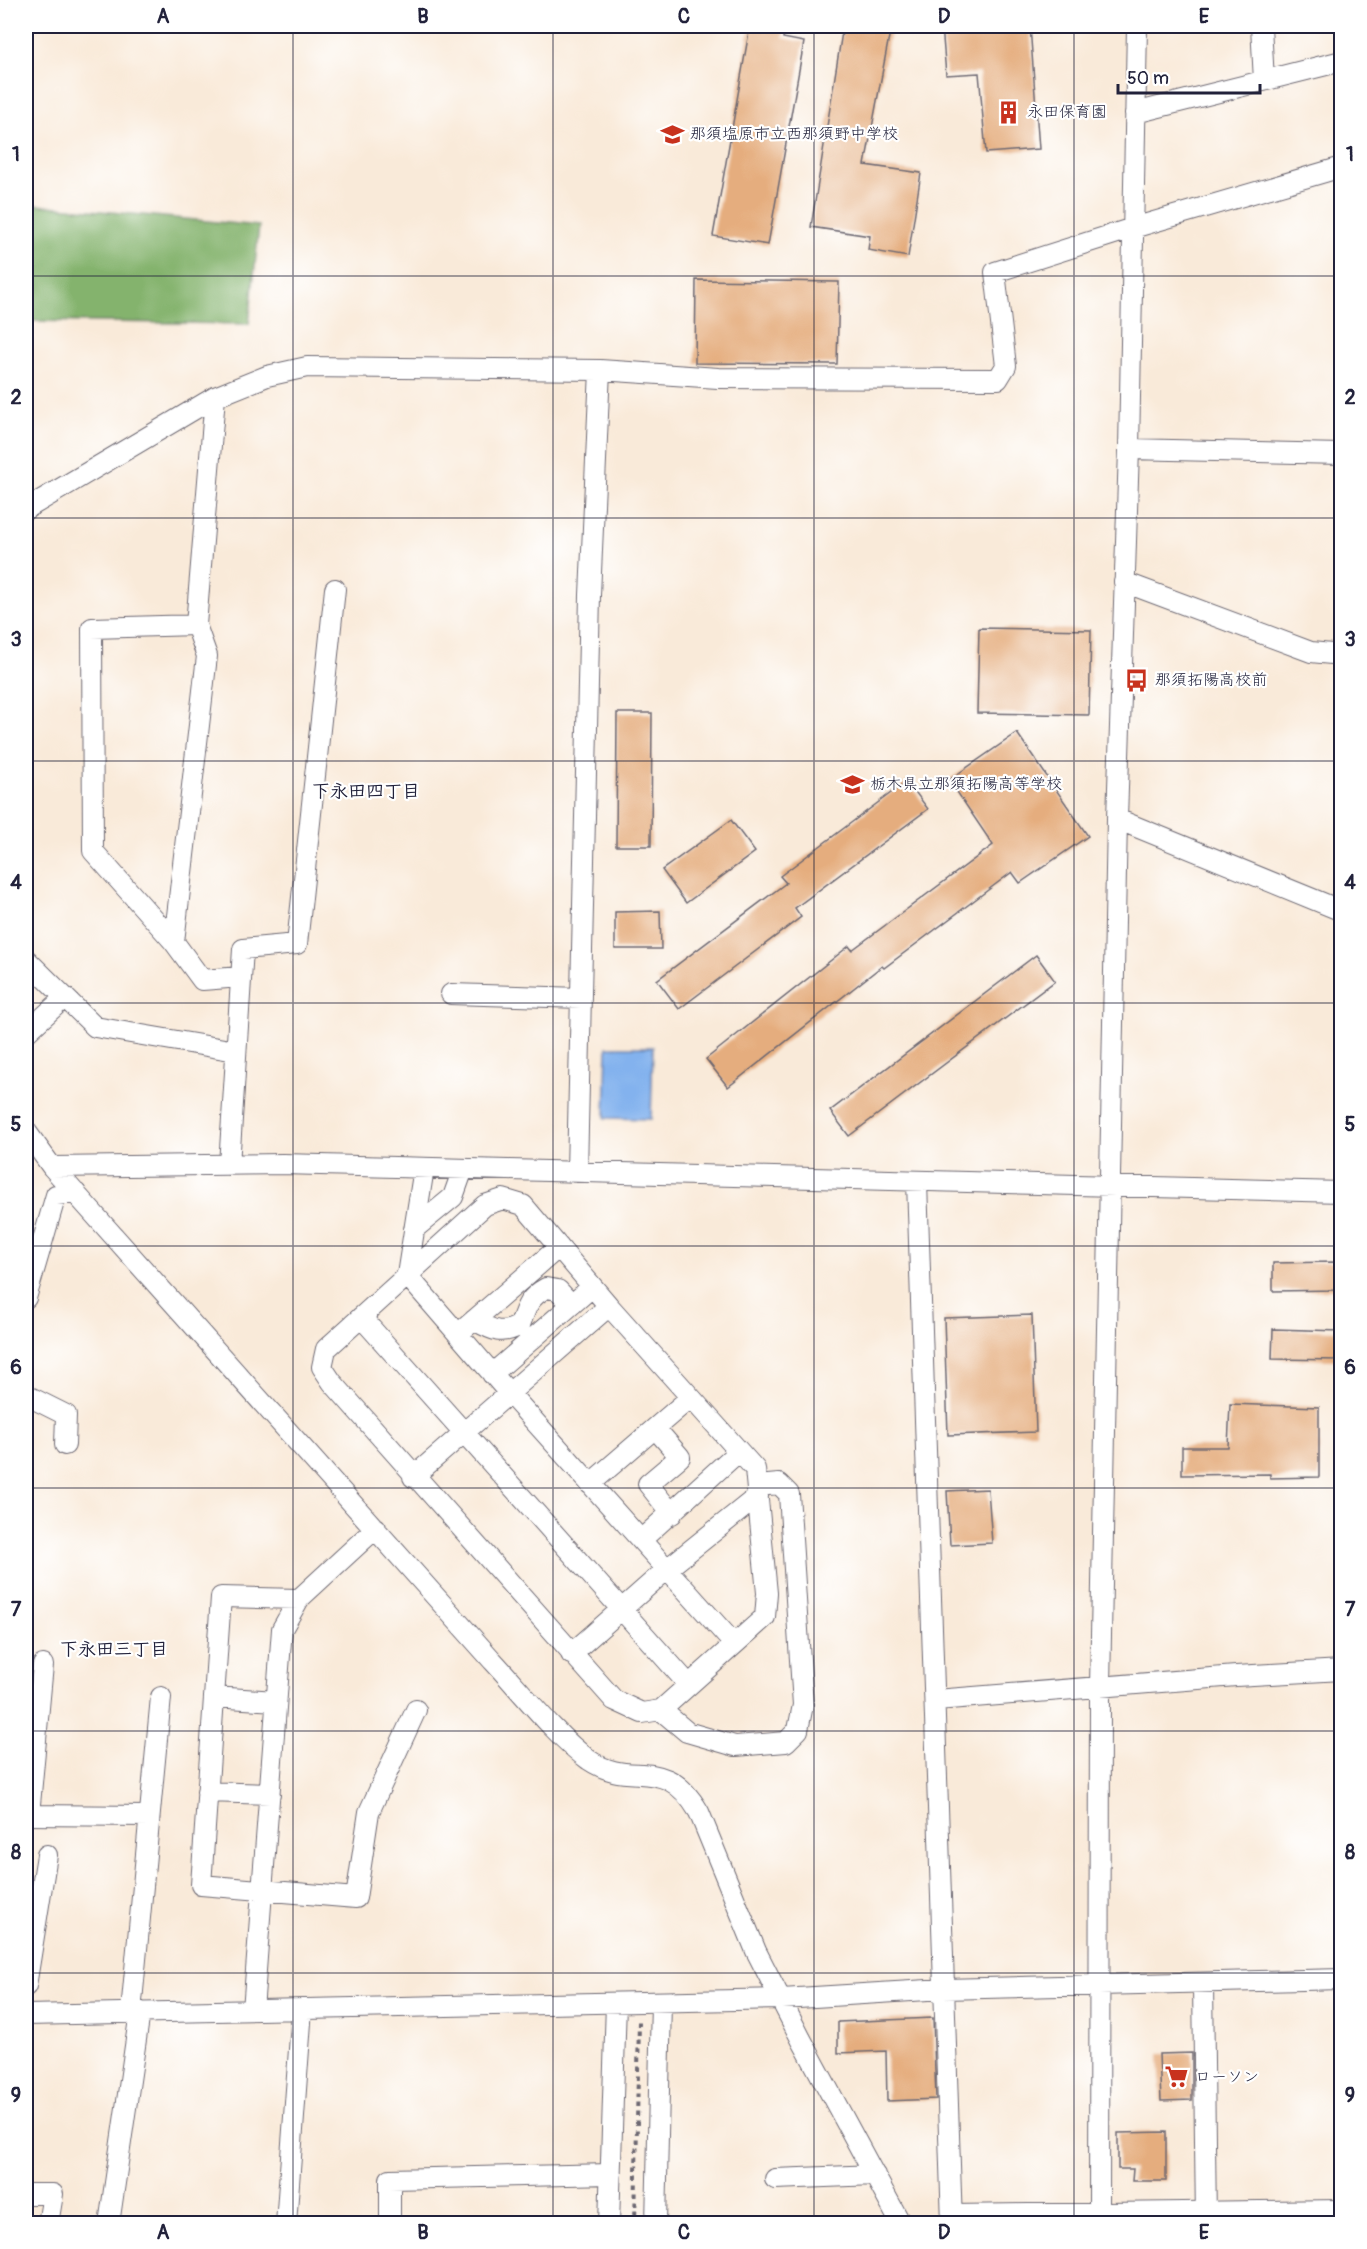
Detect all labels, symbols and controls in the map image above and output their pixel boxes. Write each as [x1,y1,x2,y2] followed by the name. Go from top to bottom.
[157,4,170,29] text: A
[417,4,429,29] text: B
[678,4,690,29] text: C
[938,4,951,29] text: D
[1199,4,1210,29] text: E
[1118,57,1260,95] scale bar
[1127,67,1169,90] text: 50 m
[996,99,1022,125] building icon: 永田保育園
[1027,102,1107,122] place label: 永田保育園
[659,121,685,147] school or university icon: 那須塩原市立西那須野中学校
[690,124,898,144] place label: 那須塩原市立西那須野中学校
[12,142,20,167] text: 1
[1346,142,1354,167] text: 1
[10,385,22,410] text: 2
[1344,385,1356,410] text: 2
[10,627,22,652] text: 3
[1344,627,1356,652] text: 3
[1124,667,1150,693] bus stop icon: 那須拓陽高校前
[1155,670,1267,690] place label: 那須拓陽高校前
[839,771,865,797] school or university icon: 栃木県立那須拓陽高等学校
[870,774,1062,794] place label: 栃木県立那須拓陽高等学校
[312,780,420,803] district label: 下永田四丁目
[10,870,22,895] text: 4
[1344,870,1356,895] text: 4
[11,1112,22,1137] text: 5
[1345,1112,1356,1137] text: 5
[10,1355,22,1380] text: 6
[1344,1355,1356,1380] text: 6
[11,1597,22,1622] text: 7
[1345,1597,1356,1622] text: 7
[60,1638,168,1661] district label: 下永田三丁目
[11,1840,21,1865] text: 8
[1345,1840,1355,1865] text: 8
[1164,2064,1190,2090] supermarket icon: ローソン
[1195,2067,1259,2087] place label: ローソン
[11,2083,21,2108] text: 9
[1345,2083,1355,2108] text: 9
[157,2220,170,2245] text: A
[417,2220,429,2245] text: B
[678,2220,690,2245] text: C
[938,2220,951,2245] text: D
[1199,2220,1210,2245] text: E

